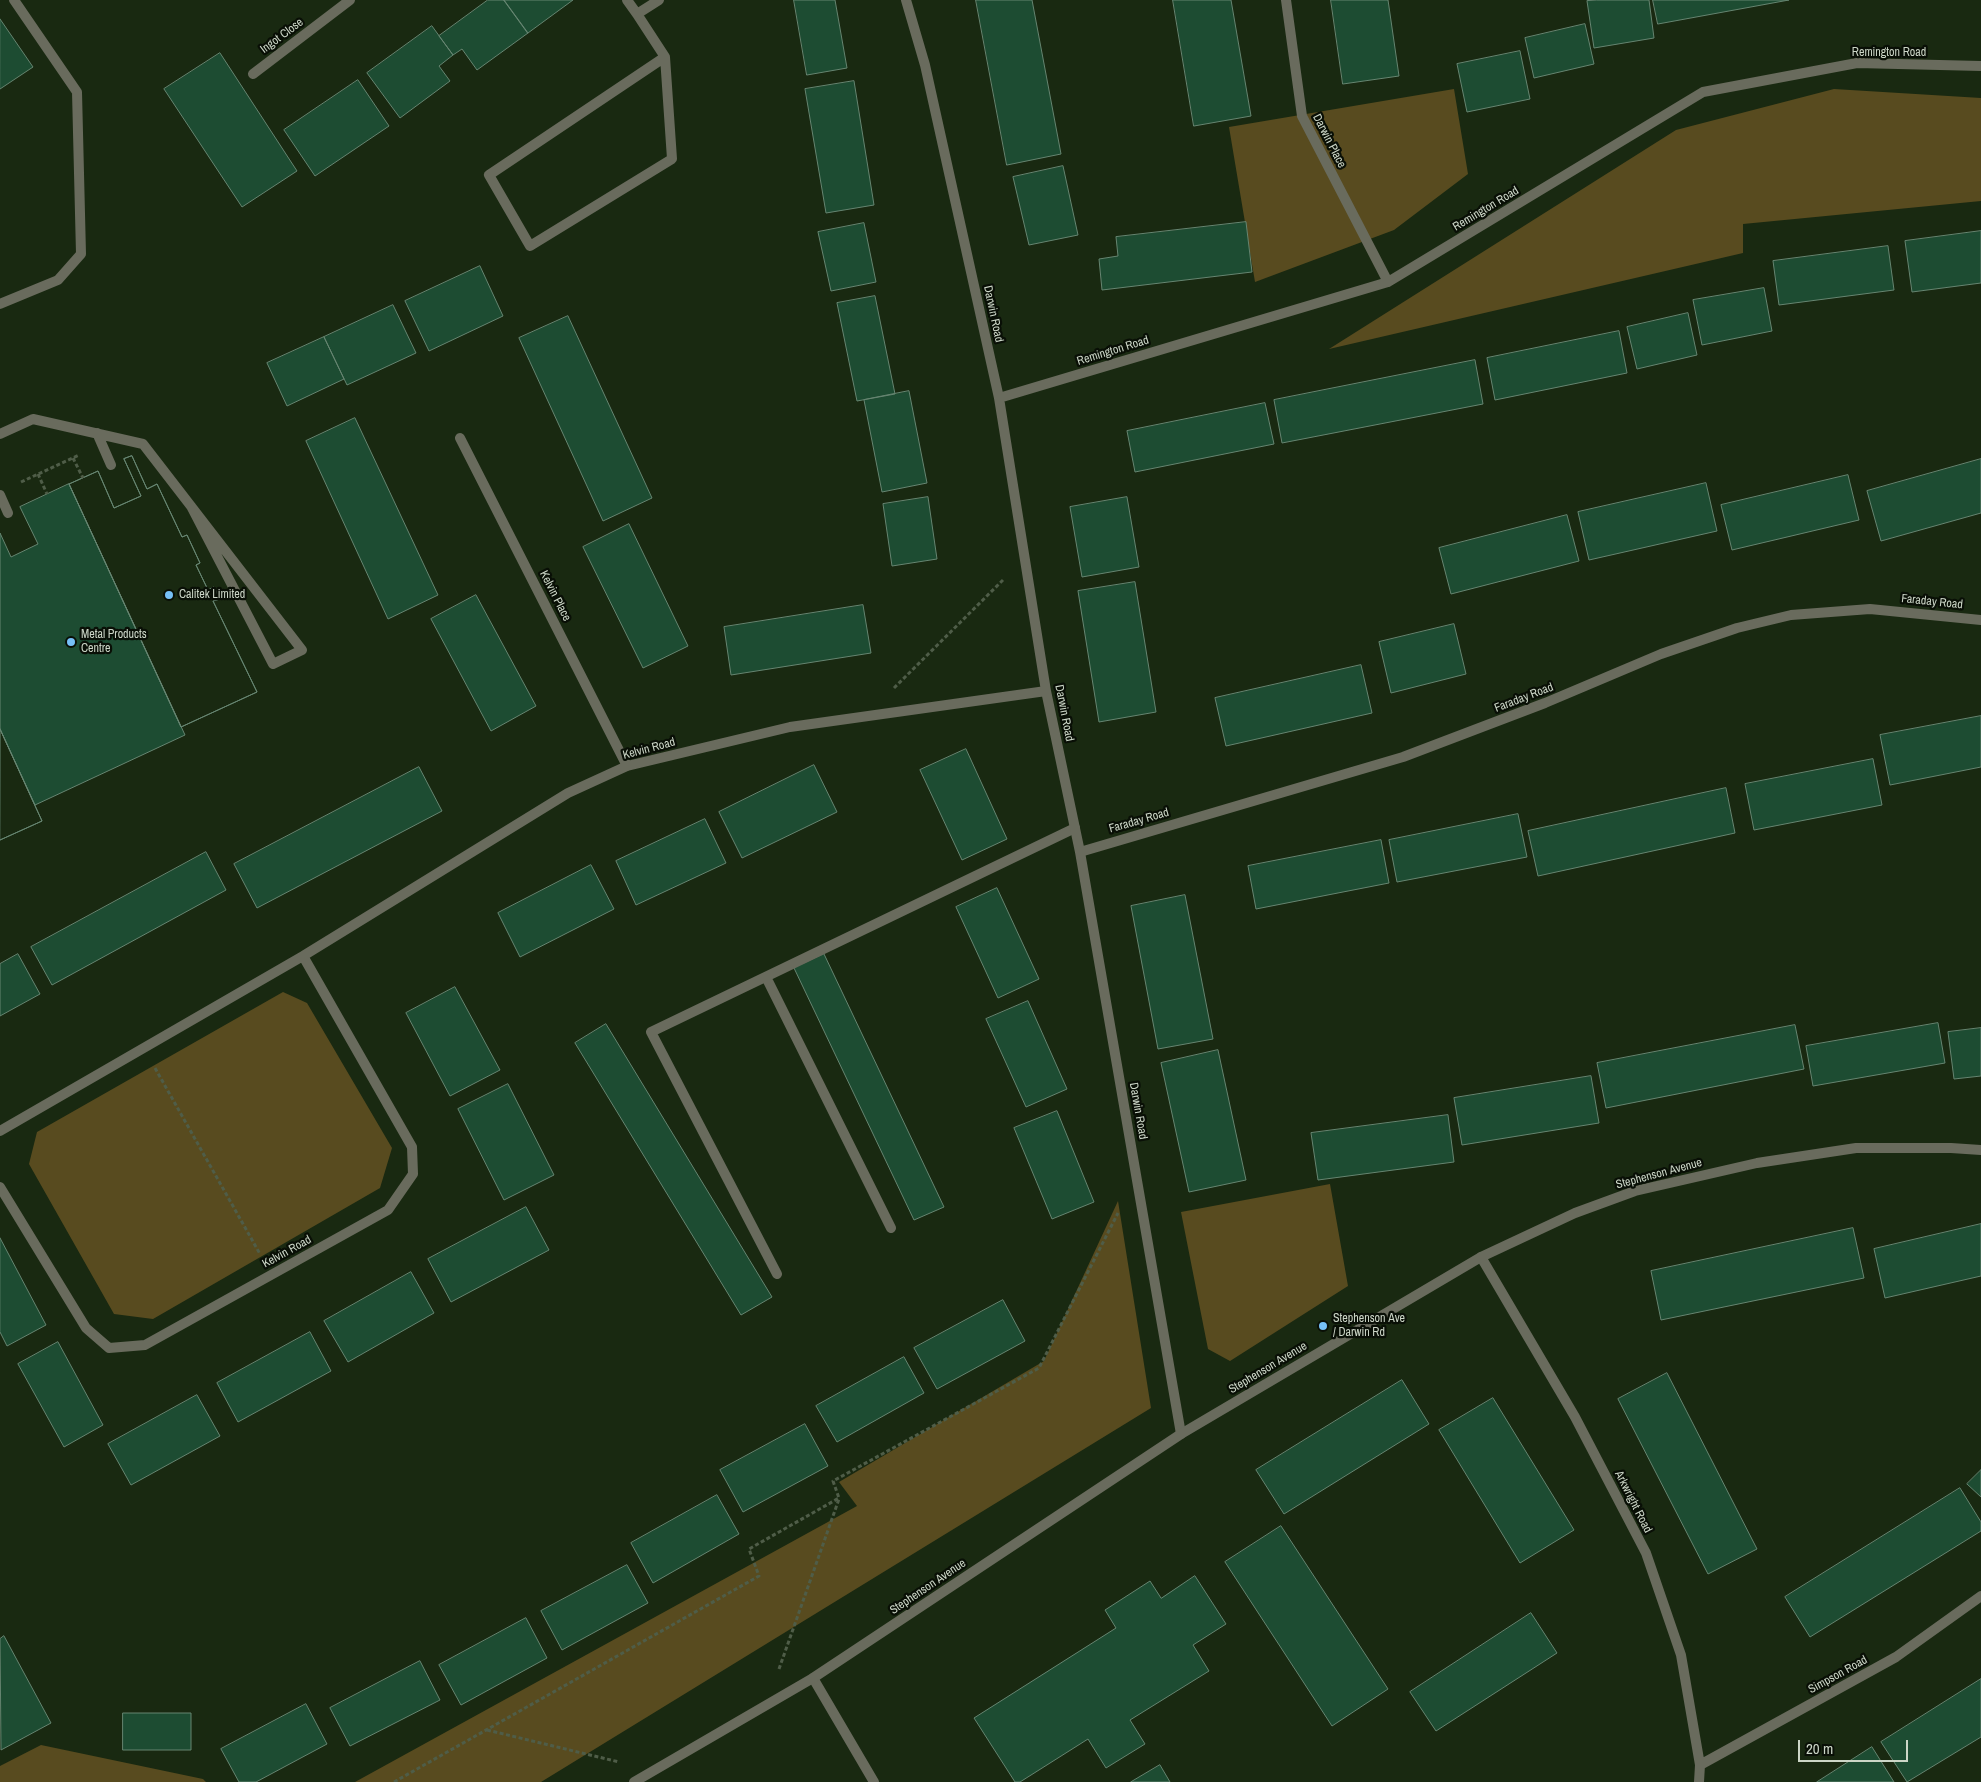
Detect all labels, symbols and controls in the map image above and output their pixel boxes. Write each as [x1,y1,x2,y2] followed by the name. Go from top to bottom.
[258,15,306,57] street label: Ingot Close
[1852,46,1926,60] street label: Remington Road
[1309,112,1349,170] street label: Darwin Place
[1450,184,1522,234] street label: Remington Road
[980,284,1006,344] street label: Darwin Road
[1075,333,1151,369] street label: Remington Road
[536,568,574,624] street label: Kelvin Place
[179,588,245,602] place label: Calitek Limited
[163,589,175,601] marker: Calitek Limited
[1900,592,1964,612] street label: Faraday Road
[81,628,147,656] place label: Metal Products Centre
[65,636,77,648] marker: Metal Products Centre
[1493,680,1555,716] street label: Faraday Road
[1051,683,1077,743] street label: Darwin Road
[621,735,677,763] street label: Kelvin Road
[1107,806,1171,836] street label: Faraday Road
[1126,1081,1150,1141] street label: Darwin Road
[1614,1156,1704,1192] street label: Stephenson Avenue
[260,1233,314,1271] street label: Kelvin Road
[1333,1312,1405,1340] place label: Stephenson Ave / Darwin Rd
[1317,1320,1329,1332] marker: Stephenson Ave / Darwin Rd
[1226,1339,1310,1397] street label: Stephenson Avenue
[1611,1469,1655,1535] street label: Arkwright Road
[887,1556,969,1618] street label: Stephenson Avenue
[1806,1653,1870,1697] street label: Simpson Road
[1801,1730,1911,1762] scale bar
[1806,1738,1833,1759] text: 20 m

